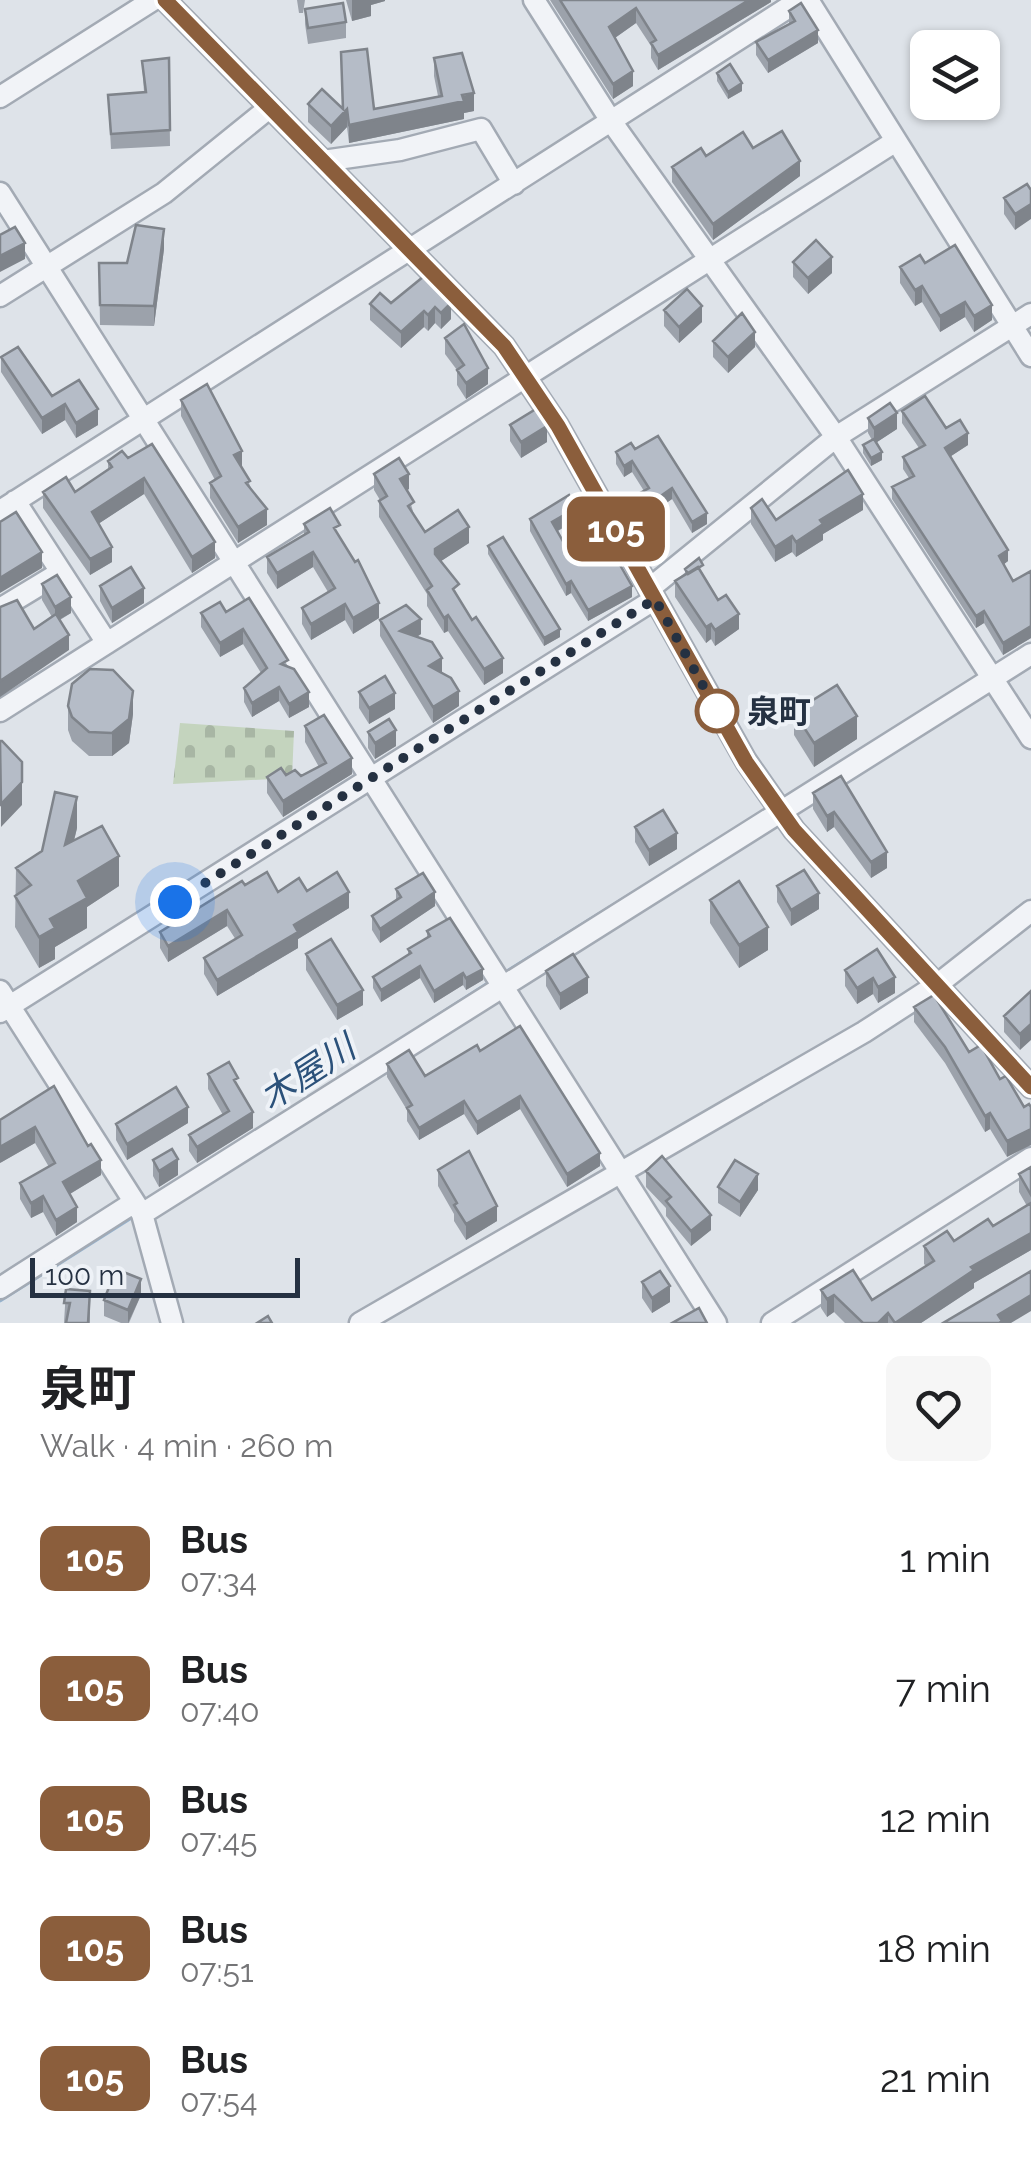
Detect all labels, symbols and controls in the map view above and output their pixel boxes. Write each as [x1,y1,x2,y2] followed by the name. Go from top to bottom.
[910,30,1000,120] map controls
[910,30,1000,120] button: layers
[558,496,674,562] line badge: 105
[587,509,645,550] text: 105
[696,690,738,732] marker: 泉町
[747,693,811,730] place label: 泉町
[150,877,200,927] your location
[252,1024,366,1118] water label: 木屋川
[30,1253,300,1298] scale bar
[45,1259,124,1292] text: 100 m
[886,1356,991,1461] button: heart
[40,1361,136,1417] text: 泉町
[40,1427,333,1464] text: Walk · 4 min · 260 m
[180,1517,248,1562] text: Bus
[900,1536,991,1581] text: 1 min
[66,1538,124,1579] text: 105
[180,1562,257,1599] text: 07:34
[180,1647,248,1692] text: Bus
[896,1666,991,1711] text: 7 min
[66,1668,124,1709] text: 105
[180,1692,260,1729] text: 07:40
[180,1777,248,1822] text: Bus
[880,1796,991,1841] text: 12 min
[66,1798,124,1839] text: 105
[180,1822,257,1859] text: 07:45
[180,1907,248,1952] text: Bus
[877,1926,991,1971] text: 18 min
[66,1928,124,1969] text: 105
[180,1952,254,1989] text: 07:51
[180,2037,248,2082] text: Bus
[880,2056,991,2101] text: 21 min
[66,2058,124,2099] text: 105
[180,2082,257,2119] text: 07:54

